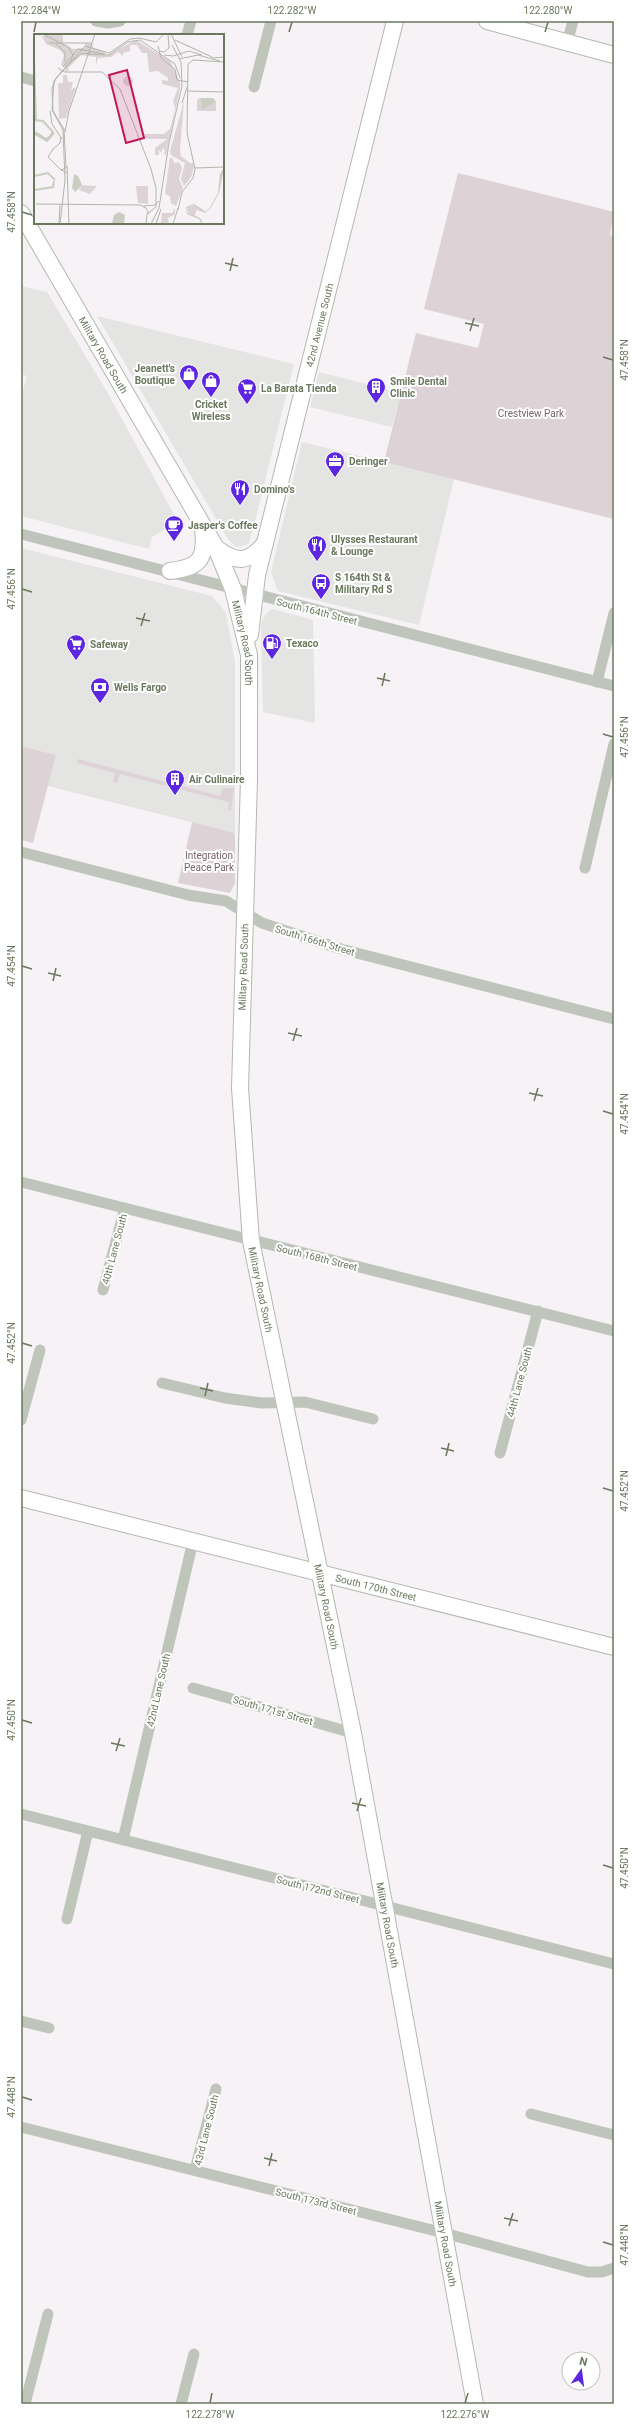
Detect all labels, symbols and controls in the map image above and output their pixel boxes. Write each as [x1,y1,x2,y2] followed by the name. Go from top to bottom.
[12,5,61,16] text: 122.284°W
[268,5,317,16] text: 122.282°W
[524,5,573,16] text: 122.280°W
[34,34,224,224] inset map
[6,191,17,233] text: 47.458°N
[304,282,335,368] street label: 42nd Avenue South
[76,315,130,395] street label: Military Road South
[619,339,630,381] text: 47.458°N
[135,363,176,386] place label: Jeanett's Boutique
[178,363,200,391] shop icon: Jeanett's Boutique
[200,370,222,398] shop icon: Cricket Wireless
[365,376,387,404] building icon: Smile Dental Clinic
[390,376,447,399] place label: Smile Dental Clinic
[236,377,258,405] supermarket icon: La Barata Tienda
[261,383,337,394] place label: La Barata Tienda
[192,399,230,422] place label: Cricket Wireless
[498,408,565,419] park label: Crestview Park
[324,450,346,478] office icon: Deringer
[349,456,388,467] place label: Deringer
[229,478,251,506] restaurant icon: Domino's
[254,484,295,495] place label: Domino's
[163,514,185,542] cafe icon: Jasper's Coffee
[188,520,258,531] place label: Jasper's Coffee
[306,534,328,562] restaurant icon: Ulysses Restaurant & Lounge
[331,534,418,557] place label: Ulysses Restaurant & Lounge
[6,568,17,610] text: 47.456°N
[310,572,332,600] bus stop icon: S 164th St & Military Rd S
[335,572,392,595] place label: S 164th St & Military Rd S
[275,596,358,627] street label: South 164th Street
[230,599,254,686] street label: Military Road South
[261,632,283,660] fuel station icon: Texaco
[65,633,87,661] supermarket icon: Safeway
[286,638,319,649] place label: Texaco
[90,639,129,650] place label: Safeway
[89,676,111,704] bank icon: Wells Fargo
[114,682,167,693] place label: Wells Fargo
[619,716,630,758] text: 47.456°N
[164,768,186,796] building icon: Air Culinaire
[189,774,245,785] place label: Air Culinaire
[184,850,235,873] park label: Integration Peace Park
[236,923,251,1011] street label: Military Road South
[274,923,356,958] street label: South 166th Street
[6,945,17,987] text: 47.454°N
[619,1093,630,1135] text: 47.454°N
[100,1213,129,1286] street label: 40th Lane South
[275,1242,358,1273] street label: South 168th Street
[246,1246,275,1333] street label: Military Road South
[6,1322,17,1364] text: 47.452°N
[505,1346,534,1419] street label: 44th Lane South
[619,1470,630,1512] text: 47.452°N
[312,1563,341,1651] street label: Military Road South
[334,1572,417,1603] street label: South 170th Street
[145,1652,172,1728] street label: 42nd Lane South
[232,1694,314,1727] street label: South 171st Street
[6,1699,17,1741] text: 47.450°N
[619,1847,630,1889] text: 47.450°N
[275,1874,361,1905] street label: South 172nd Street
[374,1881,401,1969] street label: Military Road South
[6,2076,17,2118] text: 47.448°N
[192,2094,221,2167] street label: 43rd Lane South
[274,2186,358,2217] street label: South 173rd Street
[432,2200,459,2288] street label: Military Road South
[619,2224,630,2266] text: 47.448°N
[561,2351,601,2391] north arrow
[578,2355,589,2369] text: N
[186,2409,235,2420] text: 122.278°W
[441,2409,490,2420] text: 122.276°W

